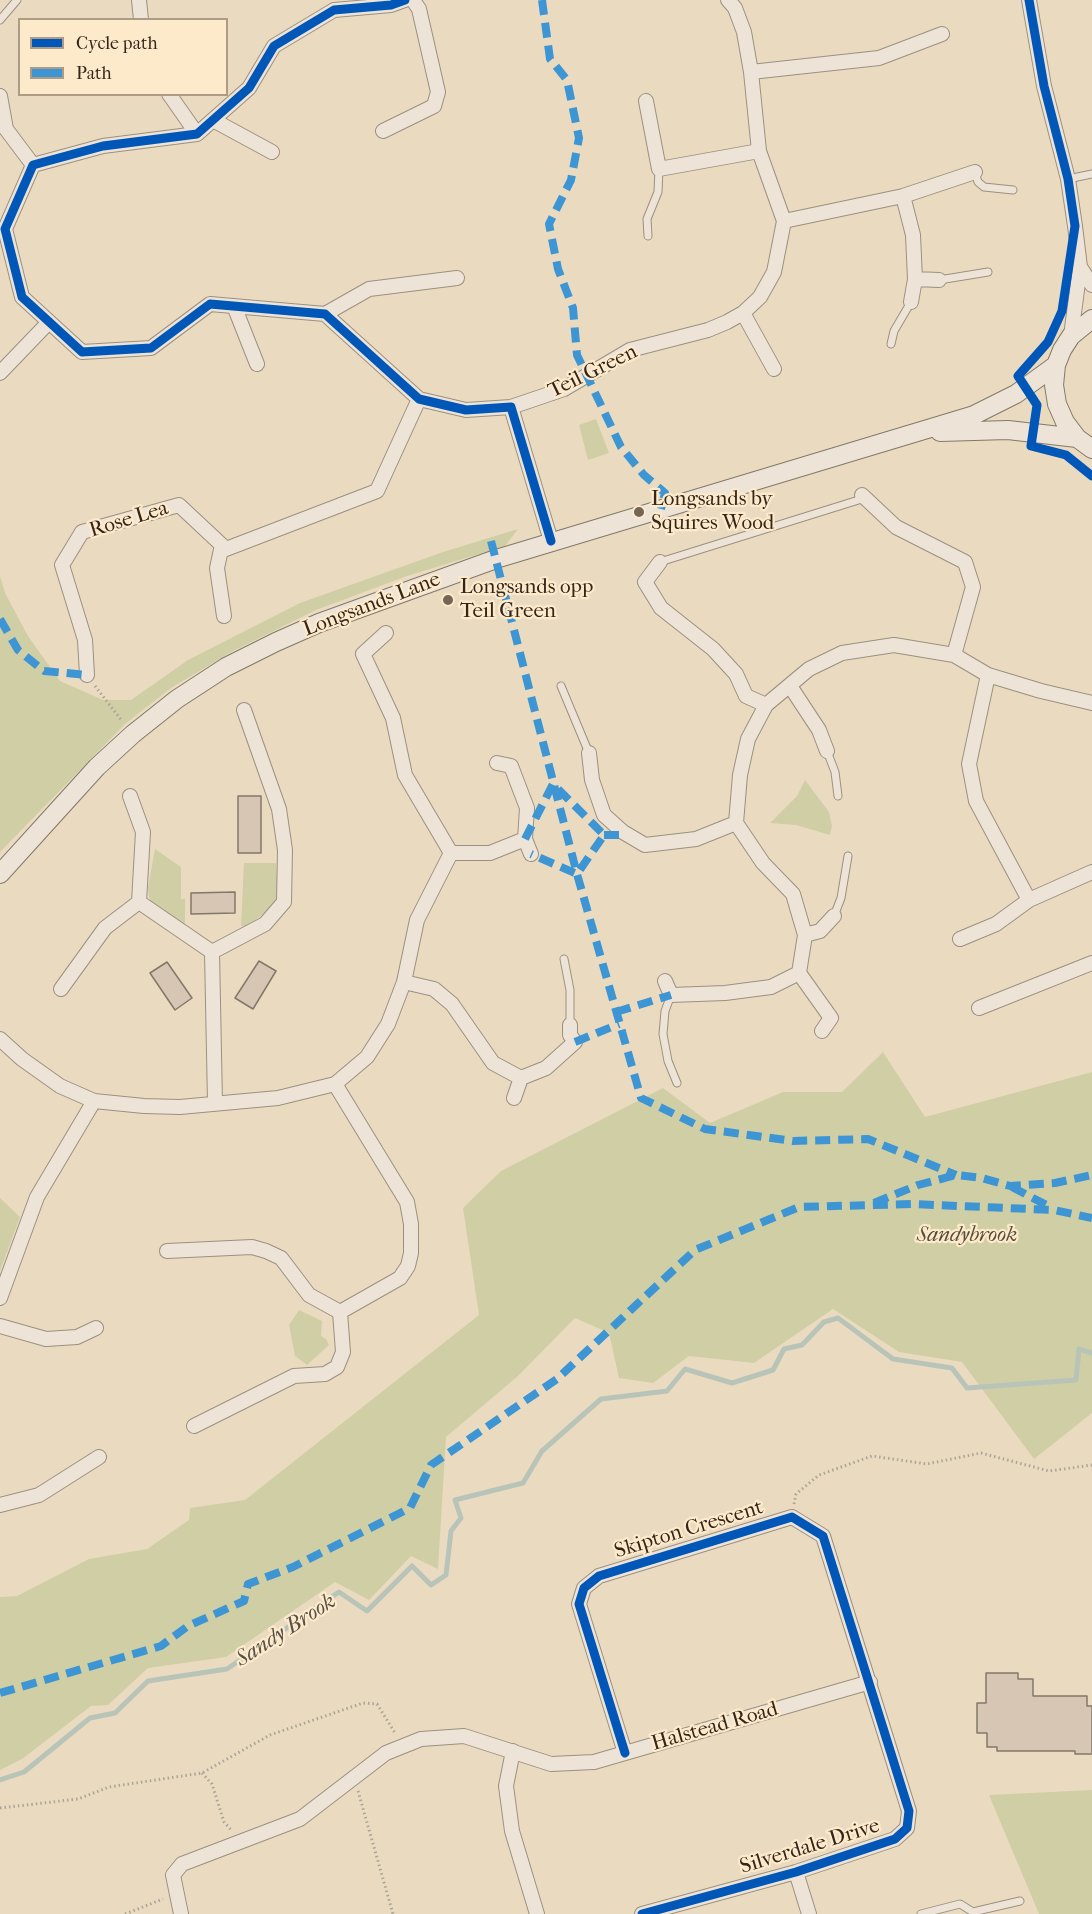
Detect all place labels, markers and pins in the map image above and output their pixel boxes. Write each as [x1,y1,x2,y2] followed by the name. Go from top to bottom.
[651,487,774,537] place label: Longsands by Squires Wood
[632,505,646,519] marker: Longsands by Squires Wood
[460,575,593,625] place label: Longsands opp Teil Green
[441,593,455,607] marker: Longsands opp Teil Green

